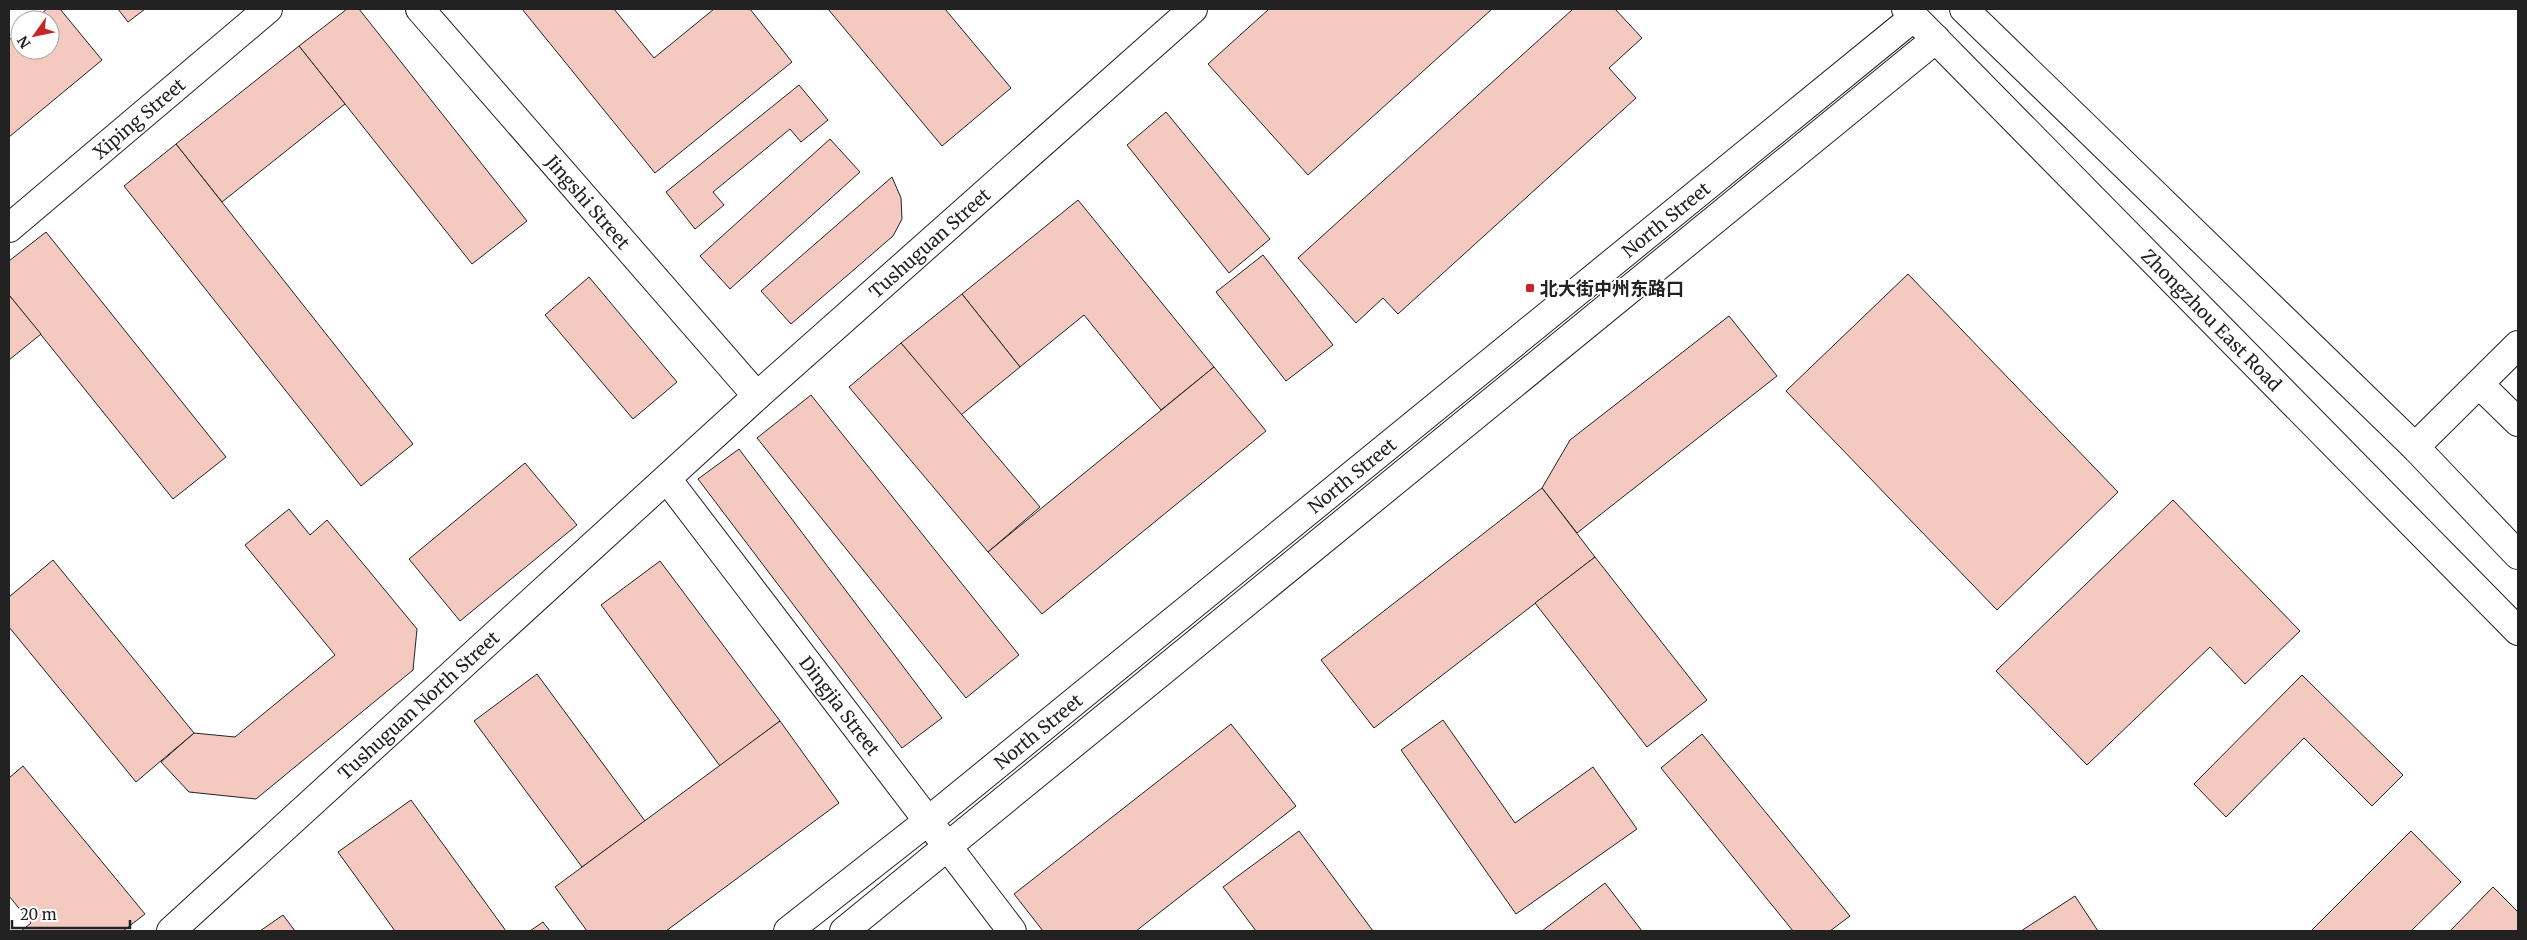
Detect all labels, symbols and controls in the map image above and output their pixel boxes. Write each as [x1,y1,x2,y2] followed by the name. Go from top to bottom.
[10,10,60,60] north arrow
[14,33,35,52] text: N
[88,73,190,164] street label: Xiping Street
[540,150,635,254] street label: Jingshi Street
[1617,177,1714,262] street label: North Street
[864,183,995,303] street label: Tushuguan Street
[2137,244,2287,396] street label: Zhongzhou East Road
[1540,277,1684,300] place label: 北大街中州东路口
[1524,282,1536,294] marker: 北大街中州东路口
[1303,433,1401,518] street label: North Street
[333,626,504,784] street label: Tushuguan North Street
[795,651,885,760] street label: Dingjia Street
[989,689,1087,774] street label: North Street
[12,898,130,930] scale bar
[20,905,57,924] text: 20 m

